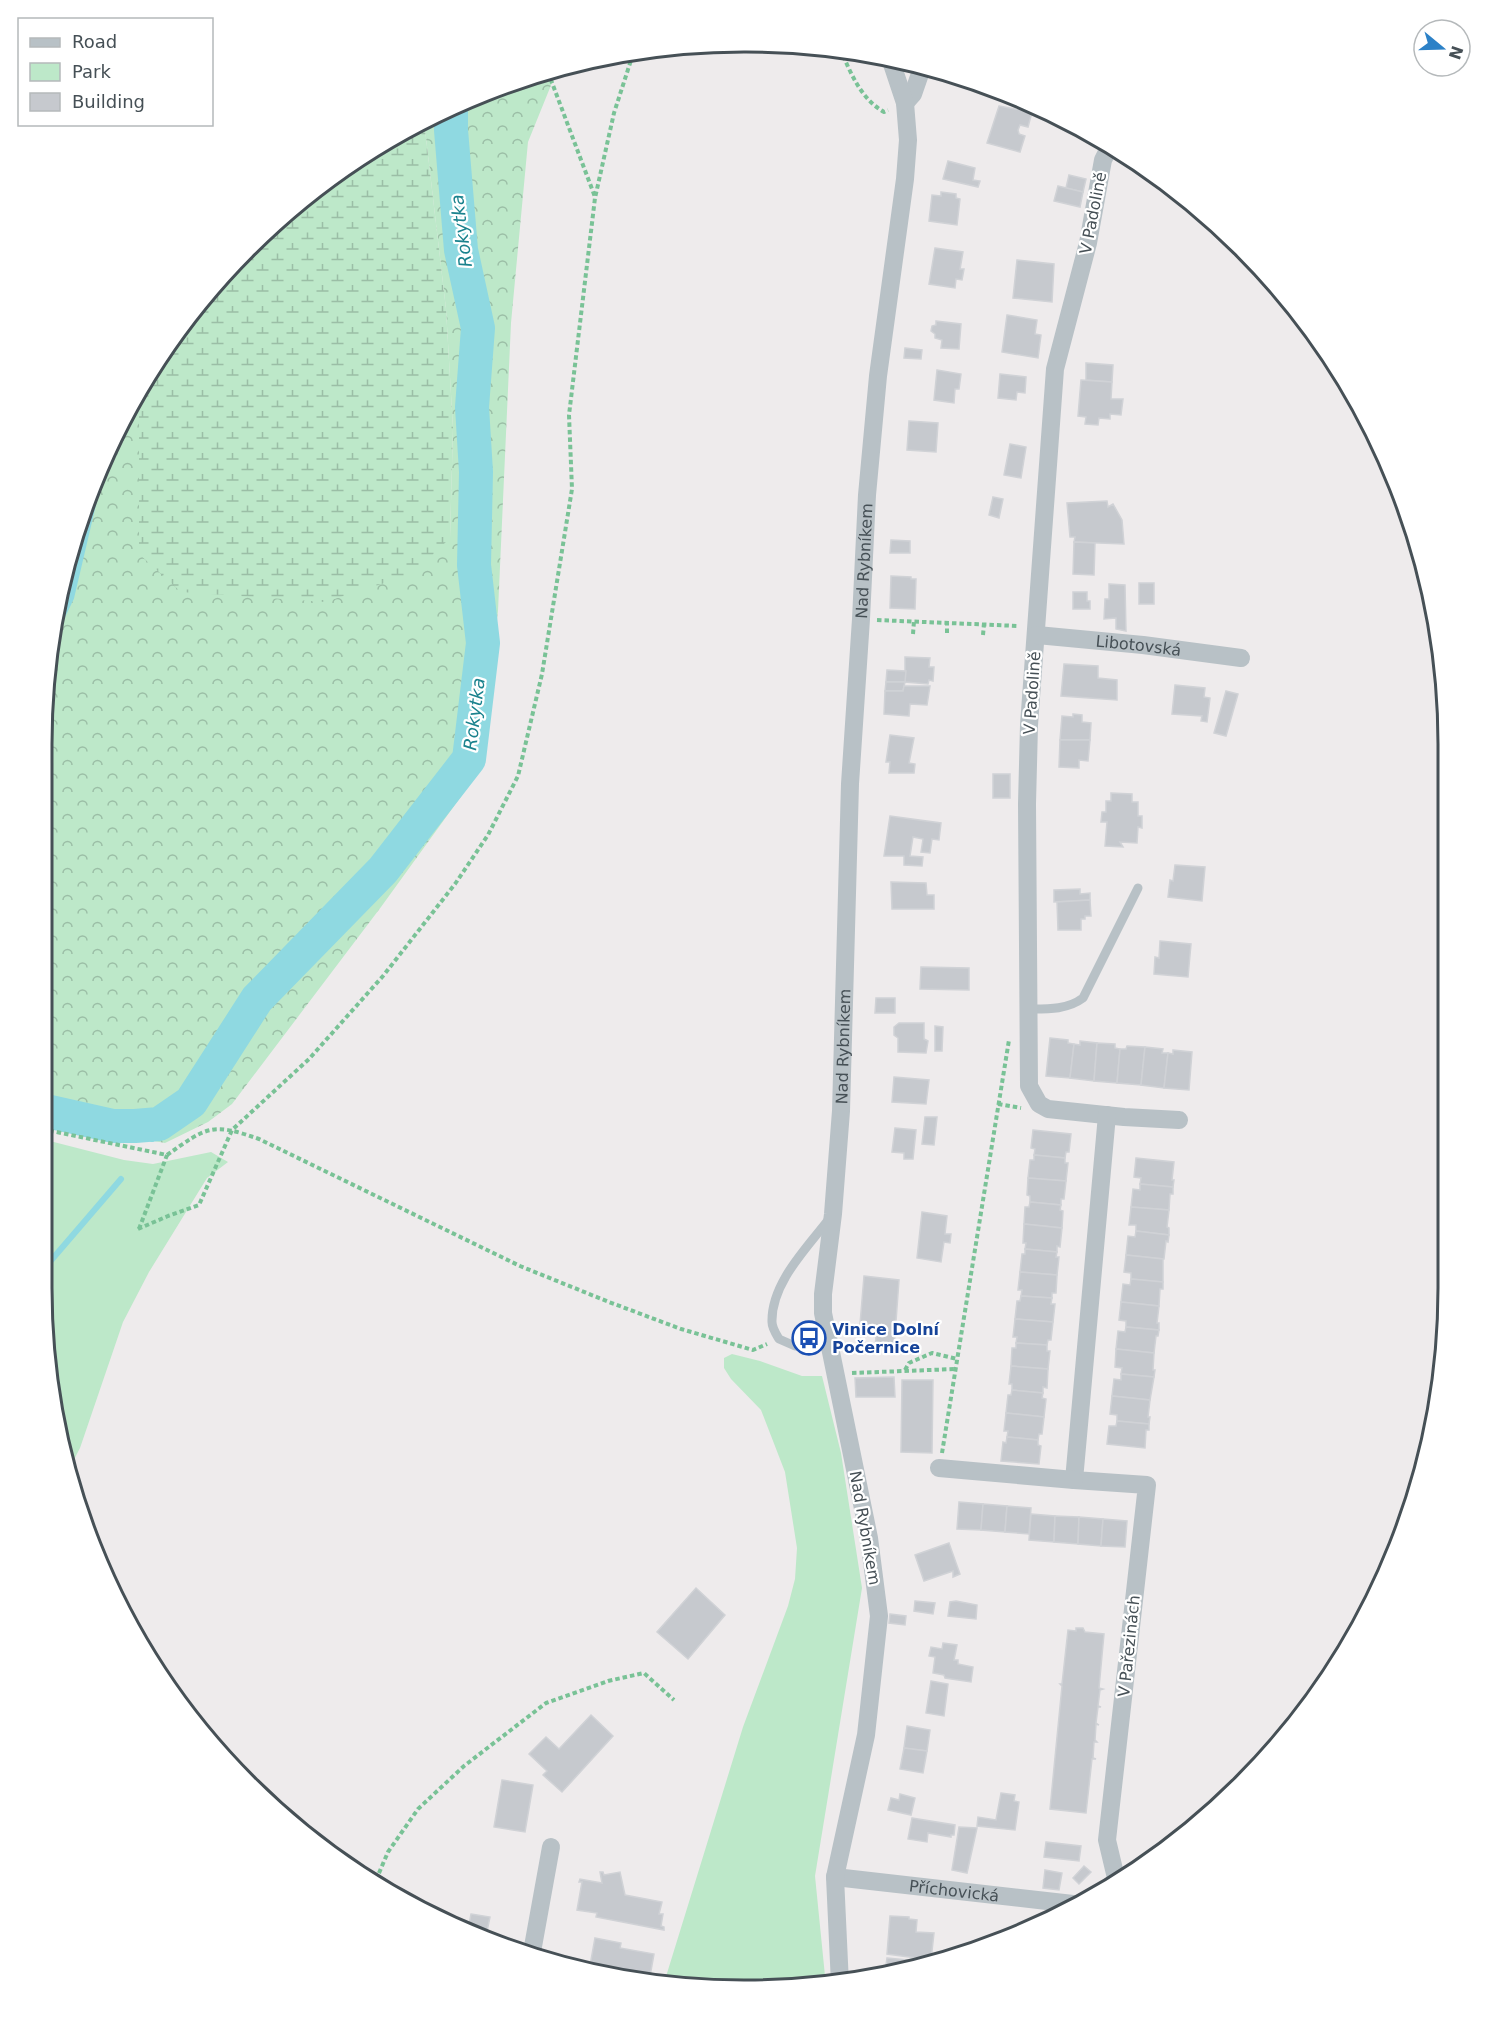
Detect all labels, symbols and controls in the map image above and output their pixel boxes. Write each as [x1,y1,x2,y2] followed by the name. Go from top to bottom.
[18,18,213,126] legend
[1412,18,1472,78] north arrow
[72,31,117,52] text: Road
[1445,43,1467,62] text: N
[72,61,111,82] text: Park
[72,91,145,112] text: Building
[1076,170,1110,256] street label: V Padolině
[446,193,476,269] water label: Rokytka
[852,503,876,619] street label: Nad Rybníkem
[1095,631,1182,659] street label: Libotovská
[1020,651,1044,735] street label: V Padolině
[459,676,489,752] water label: Rokytka
[832,988,854,1104] street label: Nad Rybníkem
[791,1320,827,1356] bus stop icon: Vinice Dolní Počernice
[832,1320,941,1357] place label: Vinice Dolní Počernice
[846,1469,884,1587] street label: Nad Rybníkem
[1114,1594,1144,1698] street label: V Pařezinách
[908,1876,1000,1905] street label: Příchovická

